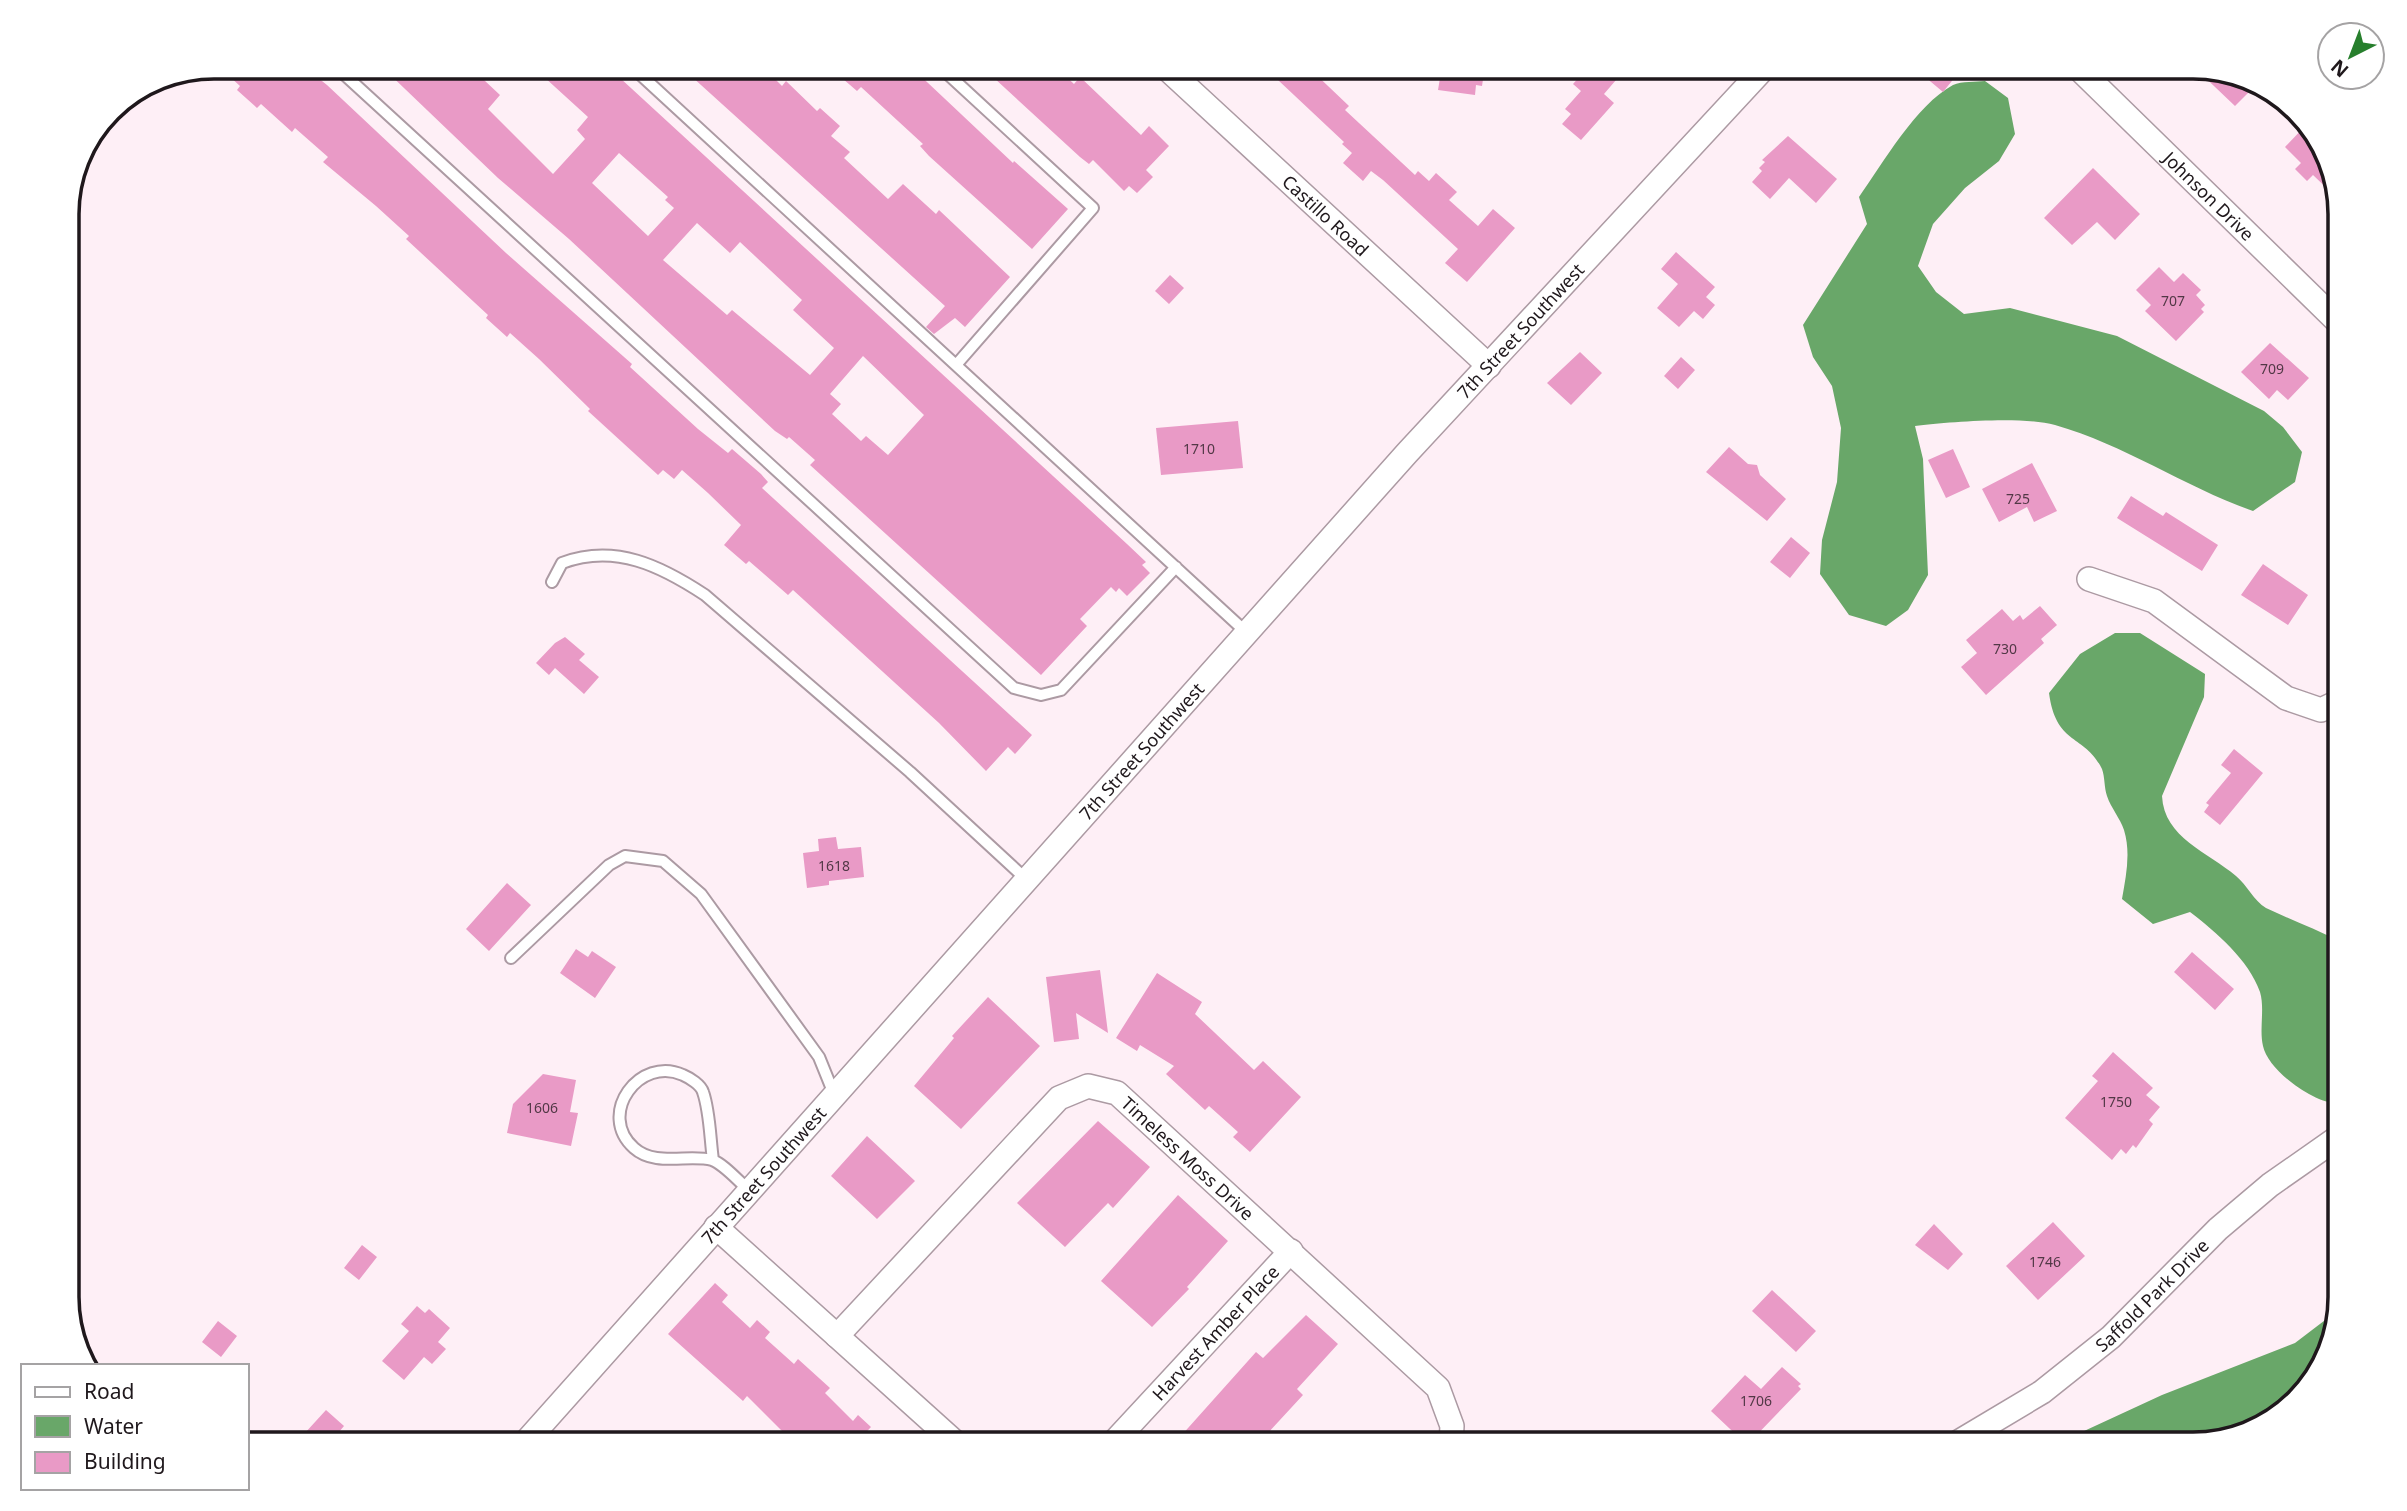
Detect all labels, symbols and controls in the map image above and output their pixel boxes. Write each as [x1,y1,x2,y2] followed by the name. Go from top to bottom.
[2316,21,2386,91] north arrow
[2325,54,2354,83] text: N
[2157,145,2260,246] street label: Johnson Drive
[1277,169,1374,261] street label: Castillo Road
[1452,258,1590,404] street label: 7th Street Southwest
[2161,291,2185,310] house number: 707
[2260,359,2284,378] house number: 709
[1183,439,1215,458] house number: 1710
[2006,489,2030,508] house number: 725
[1993,639,2017,658] house number: 730
[1074,677,1209,825] street label: 7th Street Southwest
[818,856,850,875] house number: 1618
[1116,1091,1259,1225] street label: Timeless Moss Drive
[2100,1092,2132,1111] house number: 1750
[526,1098,558,1117] house number: 1606
[696,1101,832,1249] street label: 7th Street Southwest
[2090,1233,2214,1357] street label: Saffold Park Drive
[2029,1252,2061,1271] house number: 1746
[1147,1260,1284,1405] street label: Harvest Amber Place
[21,1364,248,1490] legend
[84,1377,134,1405] text: Road
[1740,1391,1772,1410] house number: 1706
[84,1412,143,1440] text: Water
[84,1447,166,1475] text: Building

